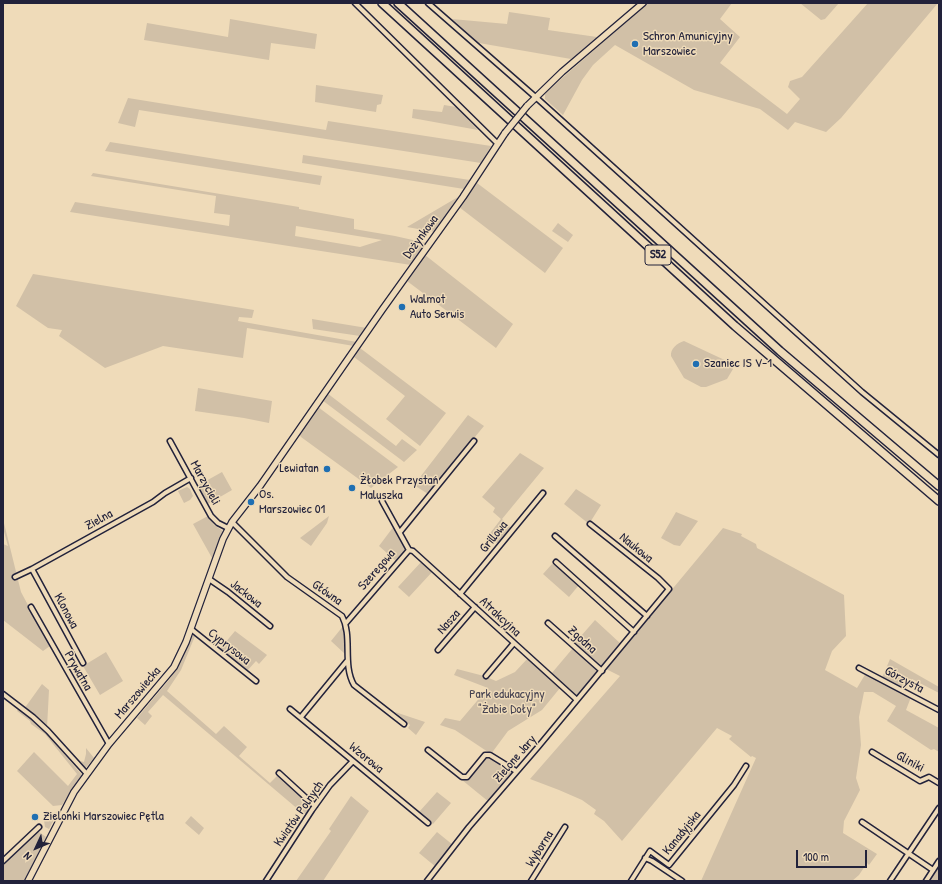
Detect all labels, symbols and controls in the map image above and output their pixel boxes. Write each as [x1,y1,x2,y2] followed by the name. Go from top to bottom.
[643,29,733,60] place label: Schron Amunicyjny Marszowiec
[630,39,640,49] marker: Schron Amunicyjny Marszowiec
[400,212,442,262] street label: Dożynkowa
[645,245,671,265] road number: S52
[410,292,464,323] place label: Walmot Auto Serwis
[397,302,407,312] marker: Walmot Auto Serwis
[704,356,772,372] place label: Szaniec IS V-1
[691,359,701,369] marker: Szaniec IS V-1
[186,458,224,508] street label: Marzycieli
[280,461,319,477] place label: Lewiatan
[322,464,332,474] marker: Lewiatan
[360,473,438,504] place label: Żłobek Przystań Maluszka
[347,483,357,493] marker: Żłobek Przystań Maluszka
[259,487,325,518] place label: Os. Marszowiec 01
[246,497,256,507] marker: Os. Marszowiec 01
[82,506,116,534] street label: Zielna
[477,518,511,556] street label: Grillowa
[616,530,656,566] street label: Naukowa
[355,546,399,594] street label: Szeregowa
[227,577,265,611] street label: Jackowa
[309,577,345,609] street label: Główna
[50,591,82,631] street label: Klonowa
[476,594,524,640] street label: Atrakcyjna
[434,606,464,638] street label: Nasza
[564,623,600,657] street label: Zgodna
[204,625,254,669] street label: Cyprysowa
[60,648,96,694] street label: Prywatna
[882,663,926,697] street label: Górzysta
[112,664,164,722] street label: Marszowiecka
[469,687,545,718] park label: Park edukacyjny "Żabie Doły"
[490,732,540,786] street label: Zielone Jary
[345,739,387,777] street label: Wzorowa
[893,748,927,776] street label: Gliniki
[271,778,327,850] street label: Kwiatów Polnych
[660,808,704,858] street label: Kanadyjska
[43,809,164,825] place label: Zielonki Marszowiec Pętla
[30,812,40,822] marker: Zielonki Marszowiec Pętla
[16,828,56,868] north arrow
[523,828,557,870] street label: Wyborna
[798,842,869,868] scale bar
[803,848,829,865] text: 100 m
[20,849,34,863] text: N

